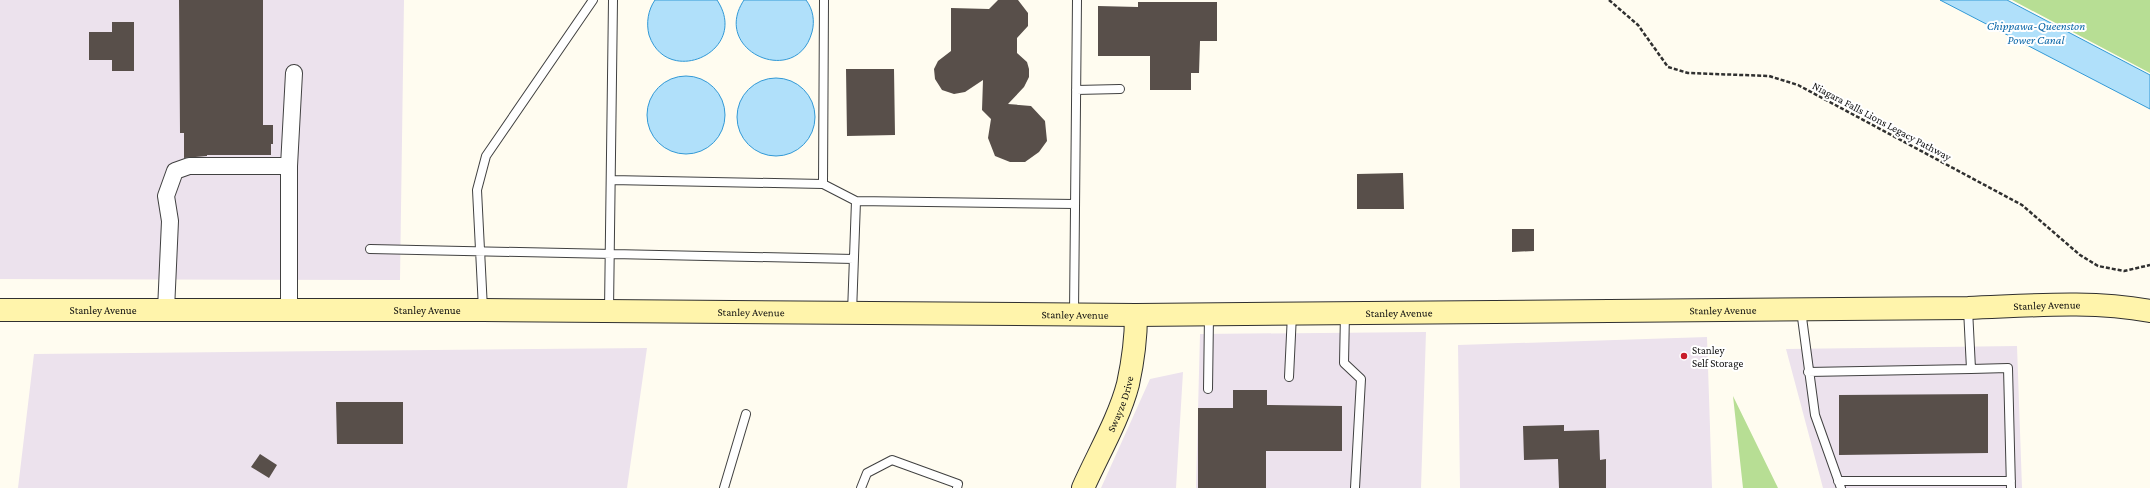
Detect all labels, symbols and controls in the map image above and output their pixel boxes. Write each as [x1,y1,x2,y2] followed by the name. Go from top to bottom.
[1987,19,2085,47] water label: Chippawa-Queenston Power Canal
[1810,79,1954,164] street label: Niagara Falls Lions Legacy Pathway
[2013,299,2081,312] street label: Stanley Avenue
[69,304,137,317] street label: Stanley Avenue
[393,304,461,317] street label: Stanley Avenue
[1689,304,1757,317] street label: Stanley Avenue
[717,306,785,319] street label: Stanley Avenue
[1365,307,1433,320] street label: Stanley Avenue
[1041,308,1109,322] street label: Stanley Avenue
[1692,344,1743,370] place label: Stanley Self Storage
[1679,351,1689,361] marker: Stanley Self Storage
[1105,375,1136,434] street label: Swayze Drive

